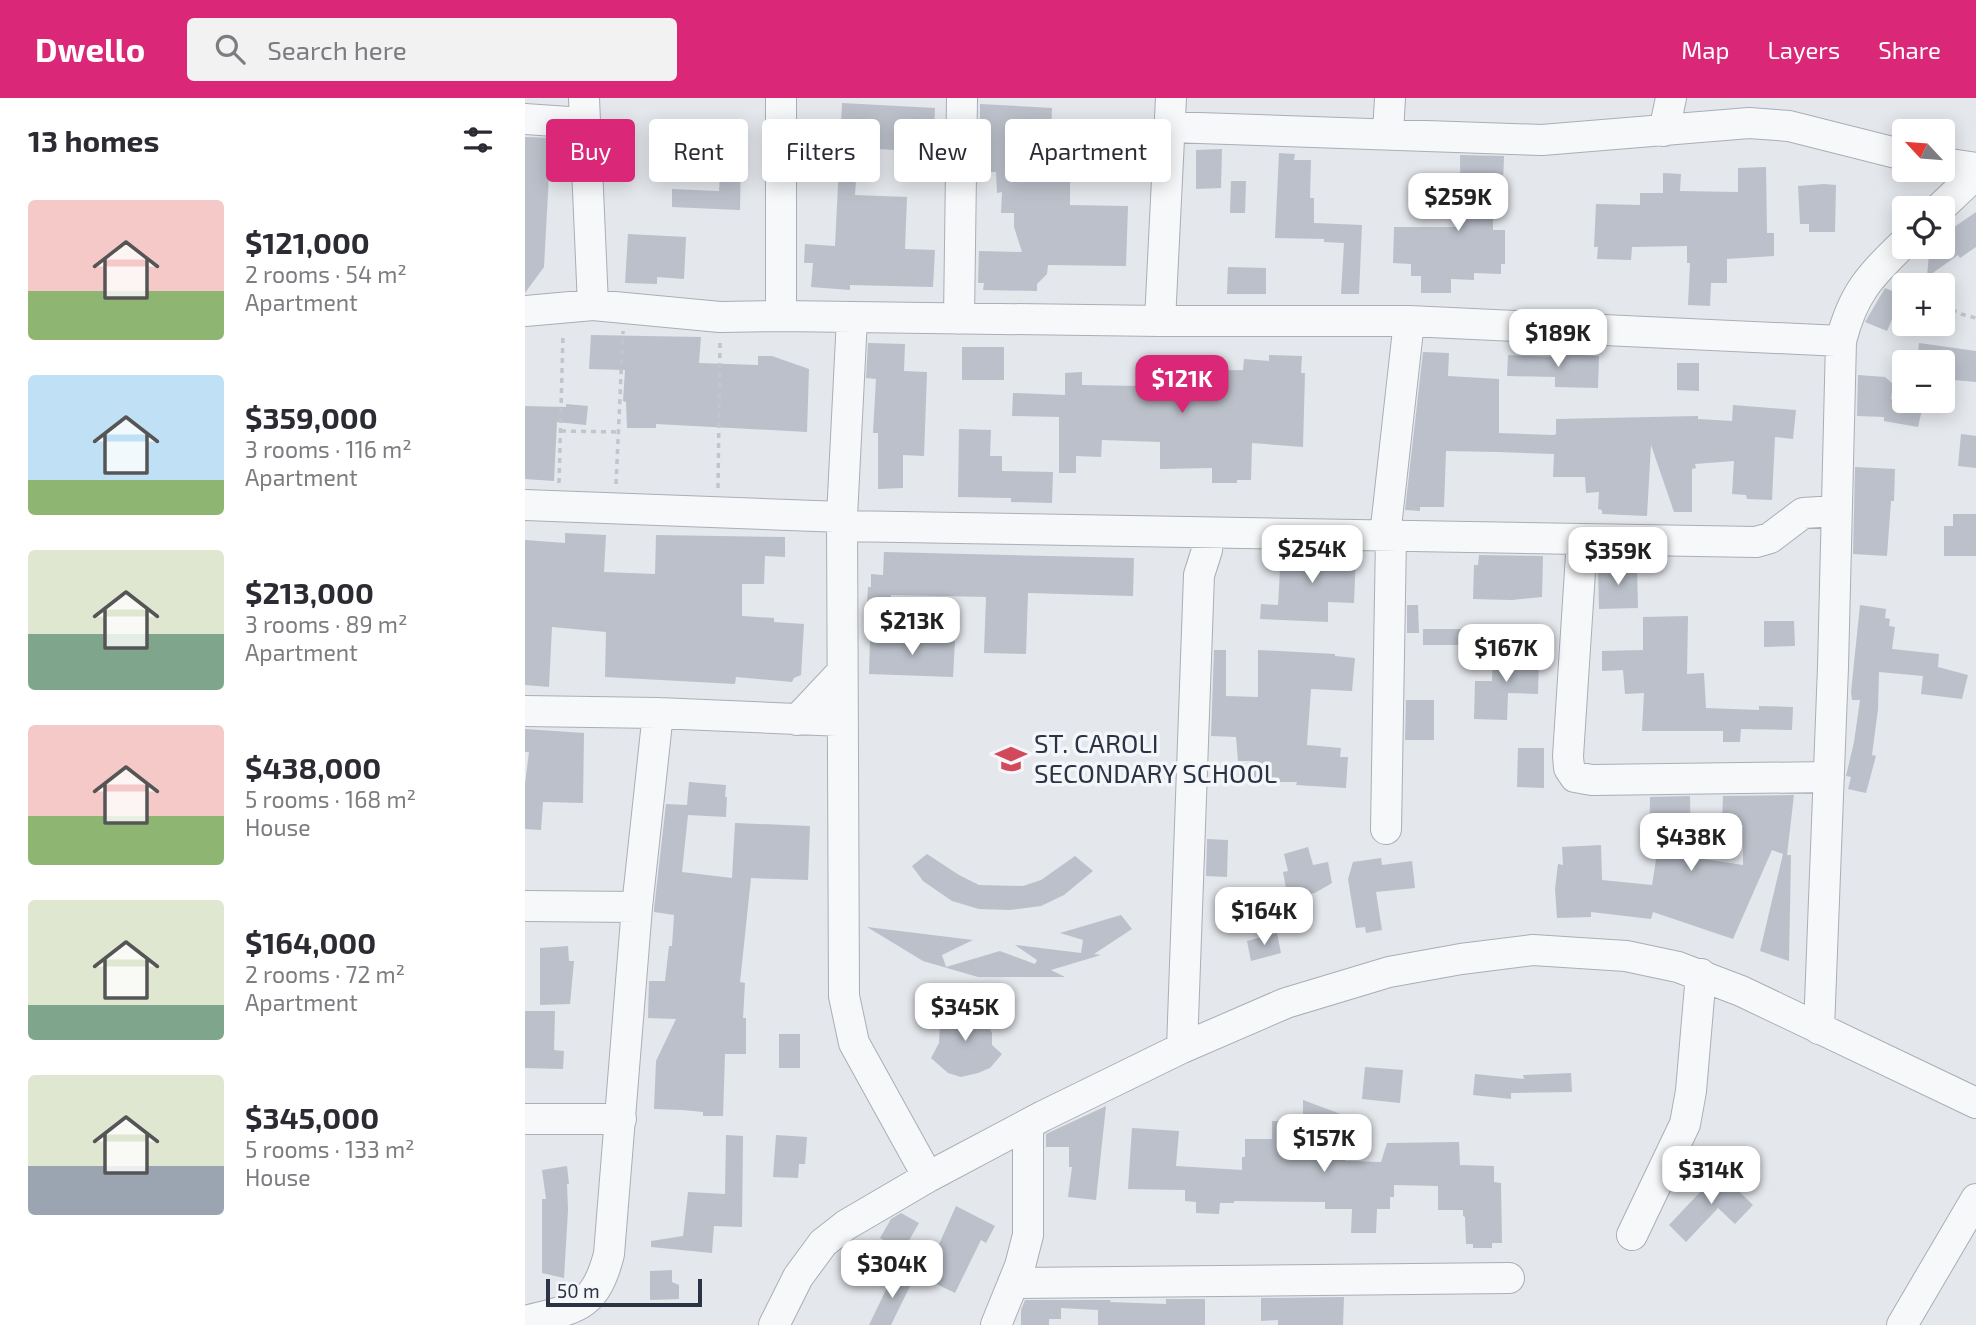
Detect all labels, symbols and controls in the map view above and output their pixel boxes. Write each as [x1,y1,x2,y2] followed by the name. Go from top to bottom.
[187,18,677,81] search box
[35,29,145,69] text: Dwello
[211,30,249,68] icon: search
[267,34,407,65] text: Search here
[1681,35,1729,64] text: Map
[1767,35,1840,64] text: Layers
[1878,35,1941,64] text: Share
[546,119,635,182] chip: Buy
[649,119,748,182] chip: Rent
[762,119,880,182] chip: Filters
[894,119,991,182] chip: New
[1005,119,1171,182] chip: Apartment
[1892,119,1955,182] north arrow
[1892,119,1955,413] map controls
[459,121,497,159] icon: filters
[28,122,159,158] text: 13 homes
[1409,174,1507,233] pin: $259K
[1424,182,1492,210] text: $259K
[1892,196,1955,259] button: locate
[245,224,370,260] text: $121,000
[84,228,168,312] icon: home
[245,260,407,288] text: 2 rooms · 54 m²
[1892,273,1955,336] button: +
[245,288,358,316] text: Apartment
[1509,310,1607,369] pin: $189K
[1525,318,1591,346] text: $189K
[1892,350,1955,413] button: −
[1133,356,1231,415] pin: $121K
[1151,364,1213,392] text: $121K
[245,399,378,435] text: $359,000
[84,403,168,487] icon: home
[245,435,412,463] text: 3 rooms · 116 m²
[245,463,358,491] text: Apartment
[1263,526,1361,585] pin: $254K
[1569,528,1667,587] pin: $359K
[1278,534,1346,562] text: $254K
[1584,536,1652,564] text: $359K
[245,574,374,610] text: $213,000
[84,578,168,662] icon: home
[863,598,961,657] pin: $213K
[880,606,944,634] text: $213K
[245,610,407,638] text: 3 rooms · 89 m²
[1457,624,1555,684] pin: $167K
[1474,633,1538,661] text: $167K
[245,638,358,666] text: Apartment
[1034,727,1277,788] place label: ST. CAROLI SECONDARY SCHOOL
[994,742,1028,776] school or university icon: ST. CAROLI SECONDARY SCHOOL
[245,749,381,785] text: $438,000
[84,753,168,837] icon: home
[245,785,416,813] text: 5 rooms · 168 m²
[245,813,311,841] text: House
[1642,814,1740,873] pin: $438K
[1656,822,1726,850] text: $438K
[1215,888,1313,947] pin: $164K
[1231,896,1297,924] text: $164K
[245,924,376,960] text: $164,000
[84,928,168,1012] icon: home
[245,960,405,988] text: 2 rooms · 72 m²
[916,984,1014,1043] pin: $345K
[245,988,358,1016] text: Apartment
[931,992,999,1020] text: $345K
[245,1099,379,1135] text: $345,000
[84,1103,168,1187] icon: home
[1275,1114,1373,1174] pin: $157K
[1293,1123,1355,1151] text: $157K
[245,1135,415,1163] text: 5 rooms · 133 m²
[1662,1146,1760,1206] pin: $314K
[1678,1155,1744,1183] text: $314K
[245,1163,311,1191] text: House
[843,1240,941,1300] pin: $304K
[857,1249,927,1277] text: $304K
[546,1276,702,1308] scale bar
[557,1279,600,1302] text: 50 m

